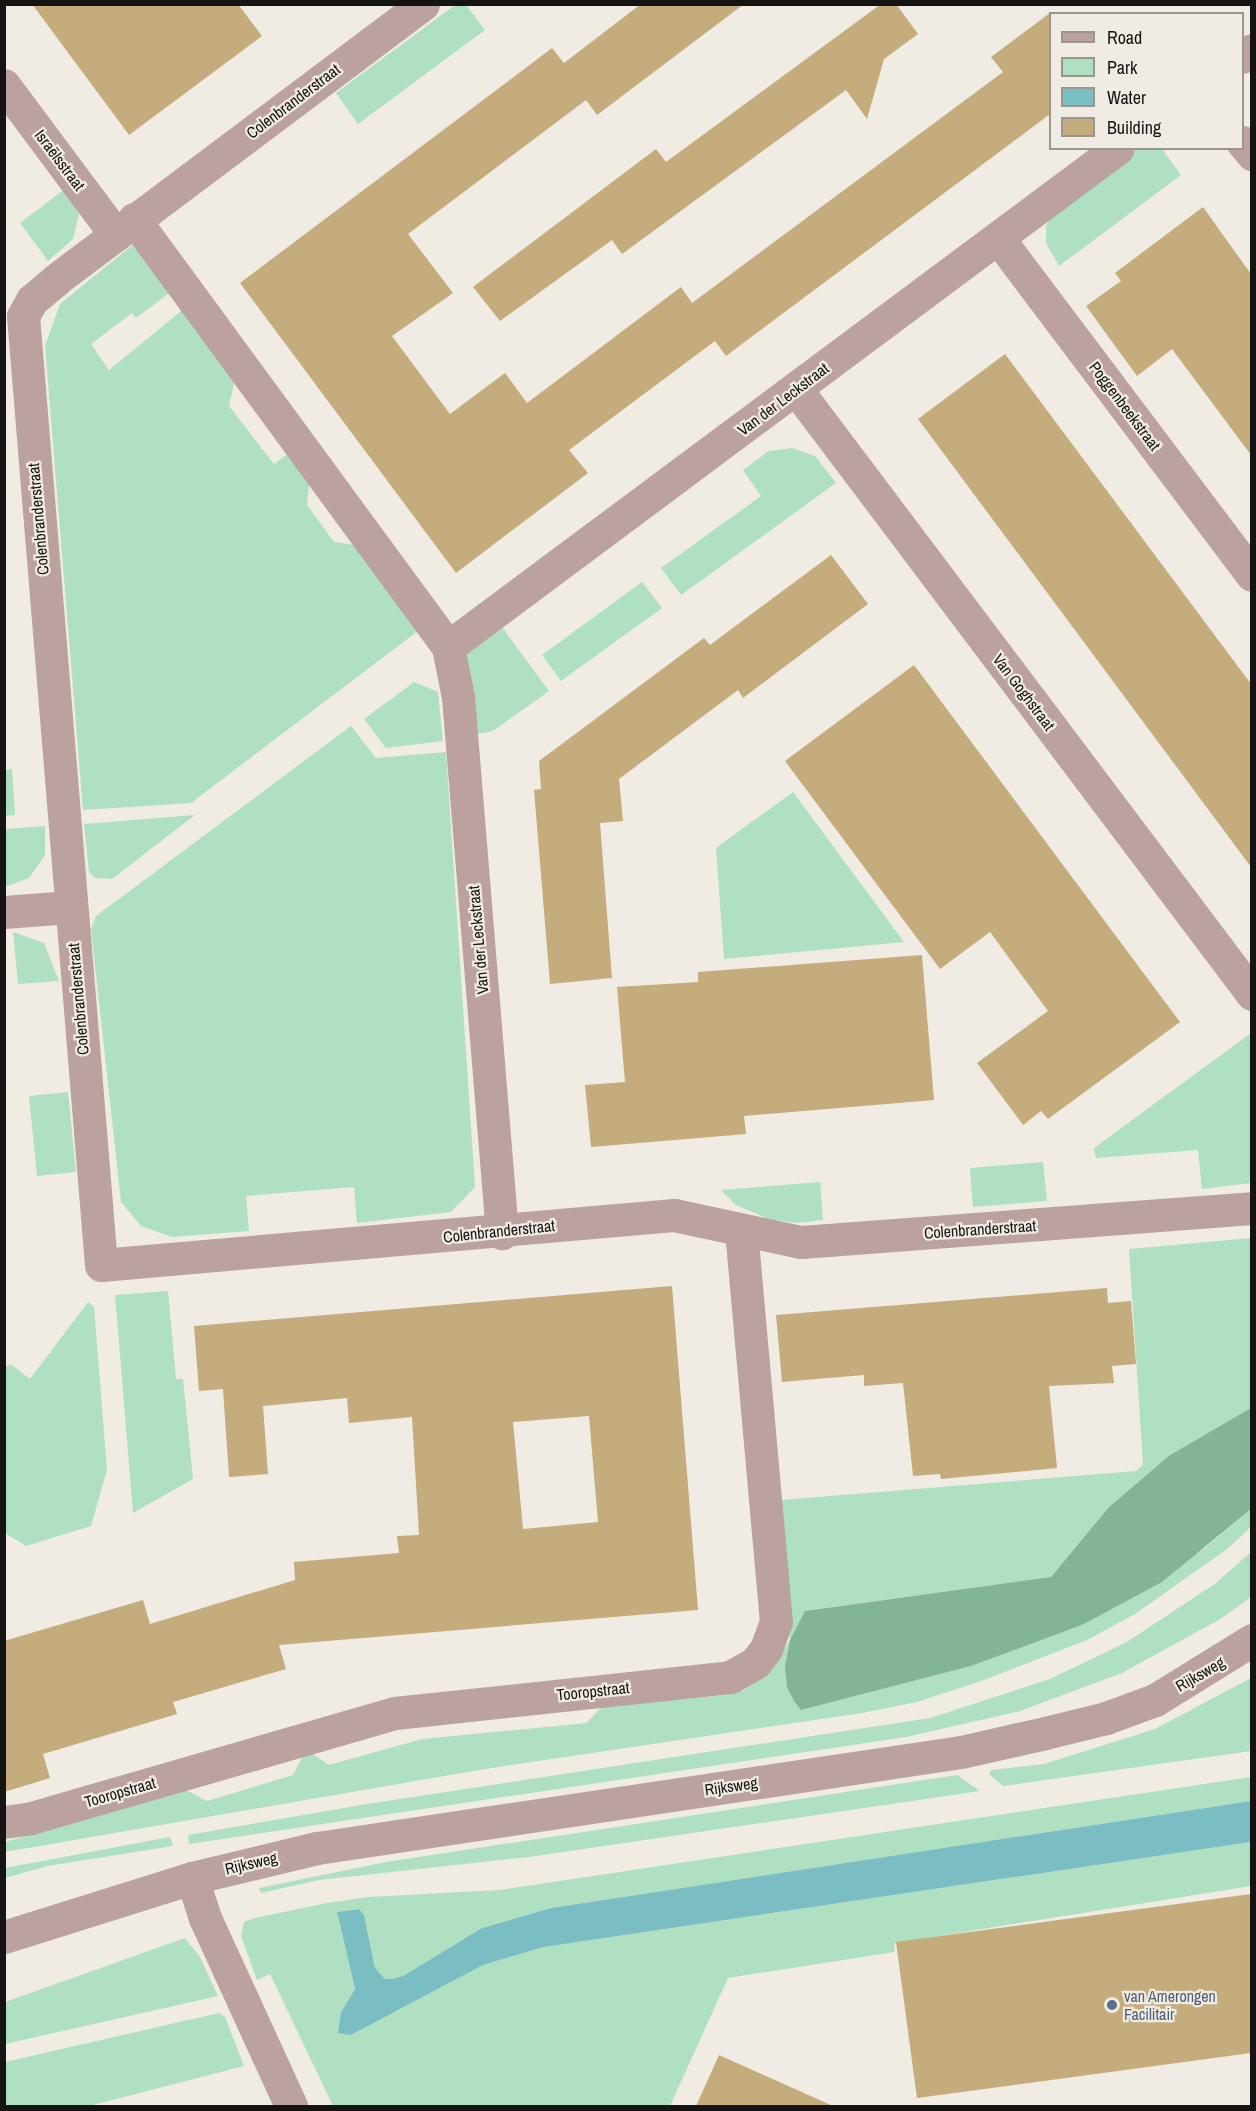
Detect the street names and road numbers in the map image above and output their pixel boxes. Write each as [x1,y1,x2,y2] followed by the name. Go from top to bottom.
[242,60,344,142] street label: Colenbranderstraat
[31,126,89,194] street label: Israëlsstraat
[734,358,832,440] street label: Van der Leckstraat
[1085,358,1165,454] street label: Poggenbeekstraat
[24,462,52,576] street label: Colenbranderstraat
[989,650,1059,734] street label: Van Goghstraat
[464,885,492,995] street label: Van der Leckstraat
[64,942,92,1056] street label: Colenbranderstraat
[442,1216,556,1246] street label: Colenbranderstraat
[923,1216,1037,1242] street label: Colenbranderstraat
[1172,1652,1228,1696] street label: Rijksweg
[556,1678,630,1704] street label: Tooropstraat
[82,1773,158,1811] street label: Tooropstraat
[703,1773,759,1799] street label: Rijksweg
[223,1848,279,1878] street label: Rijksweg

